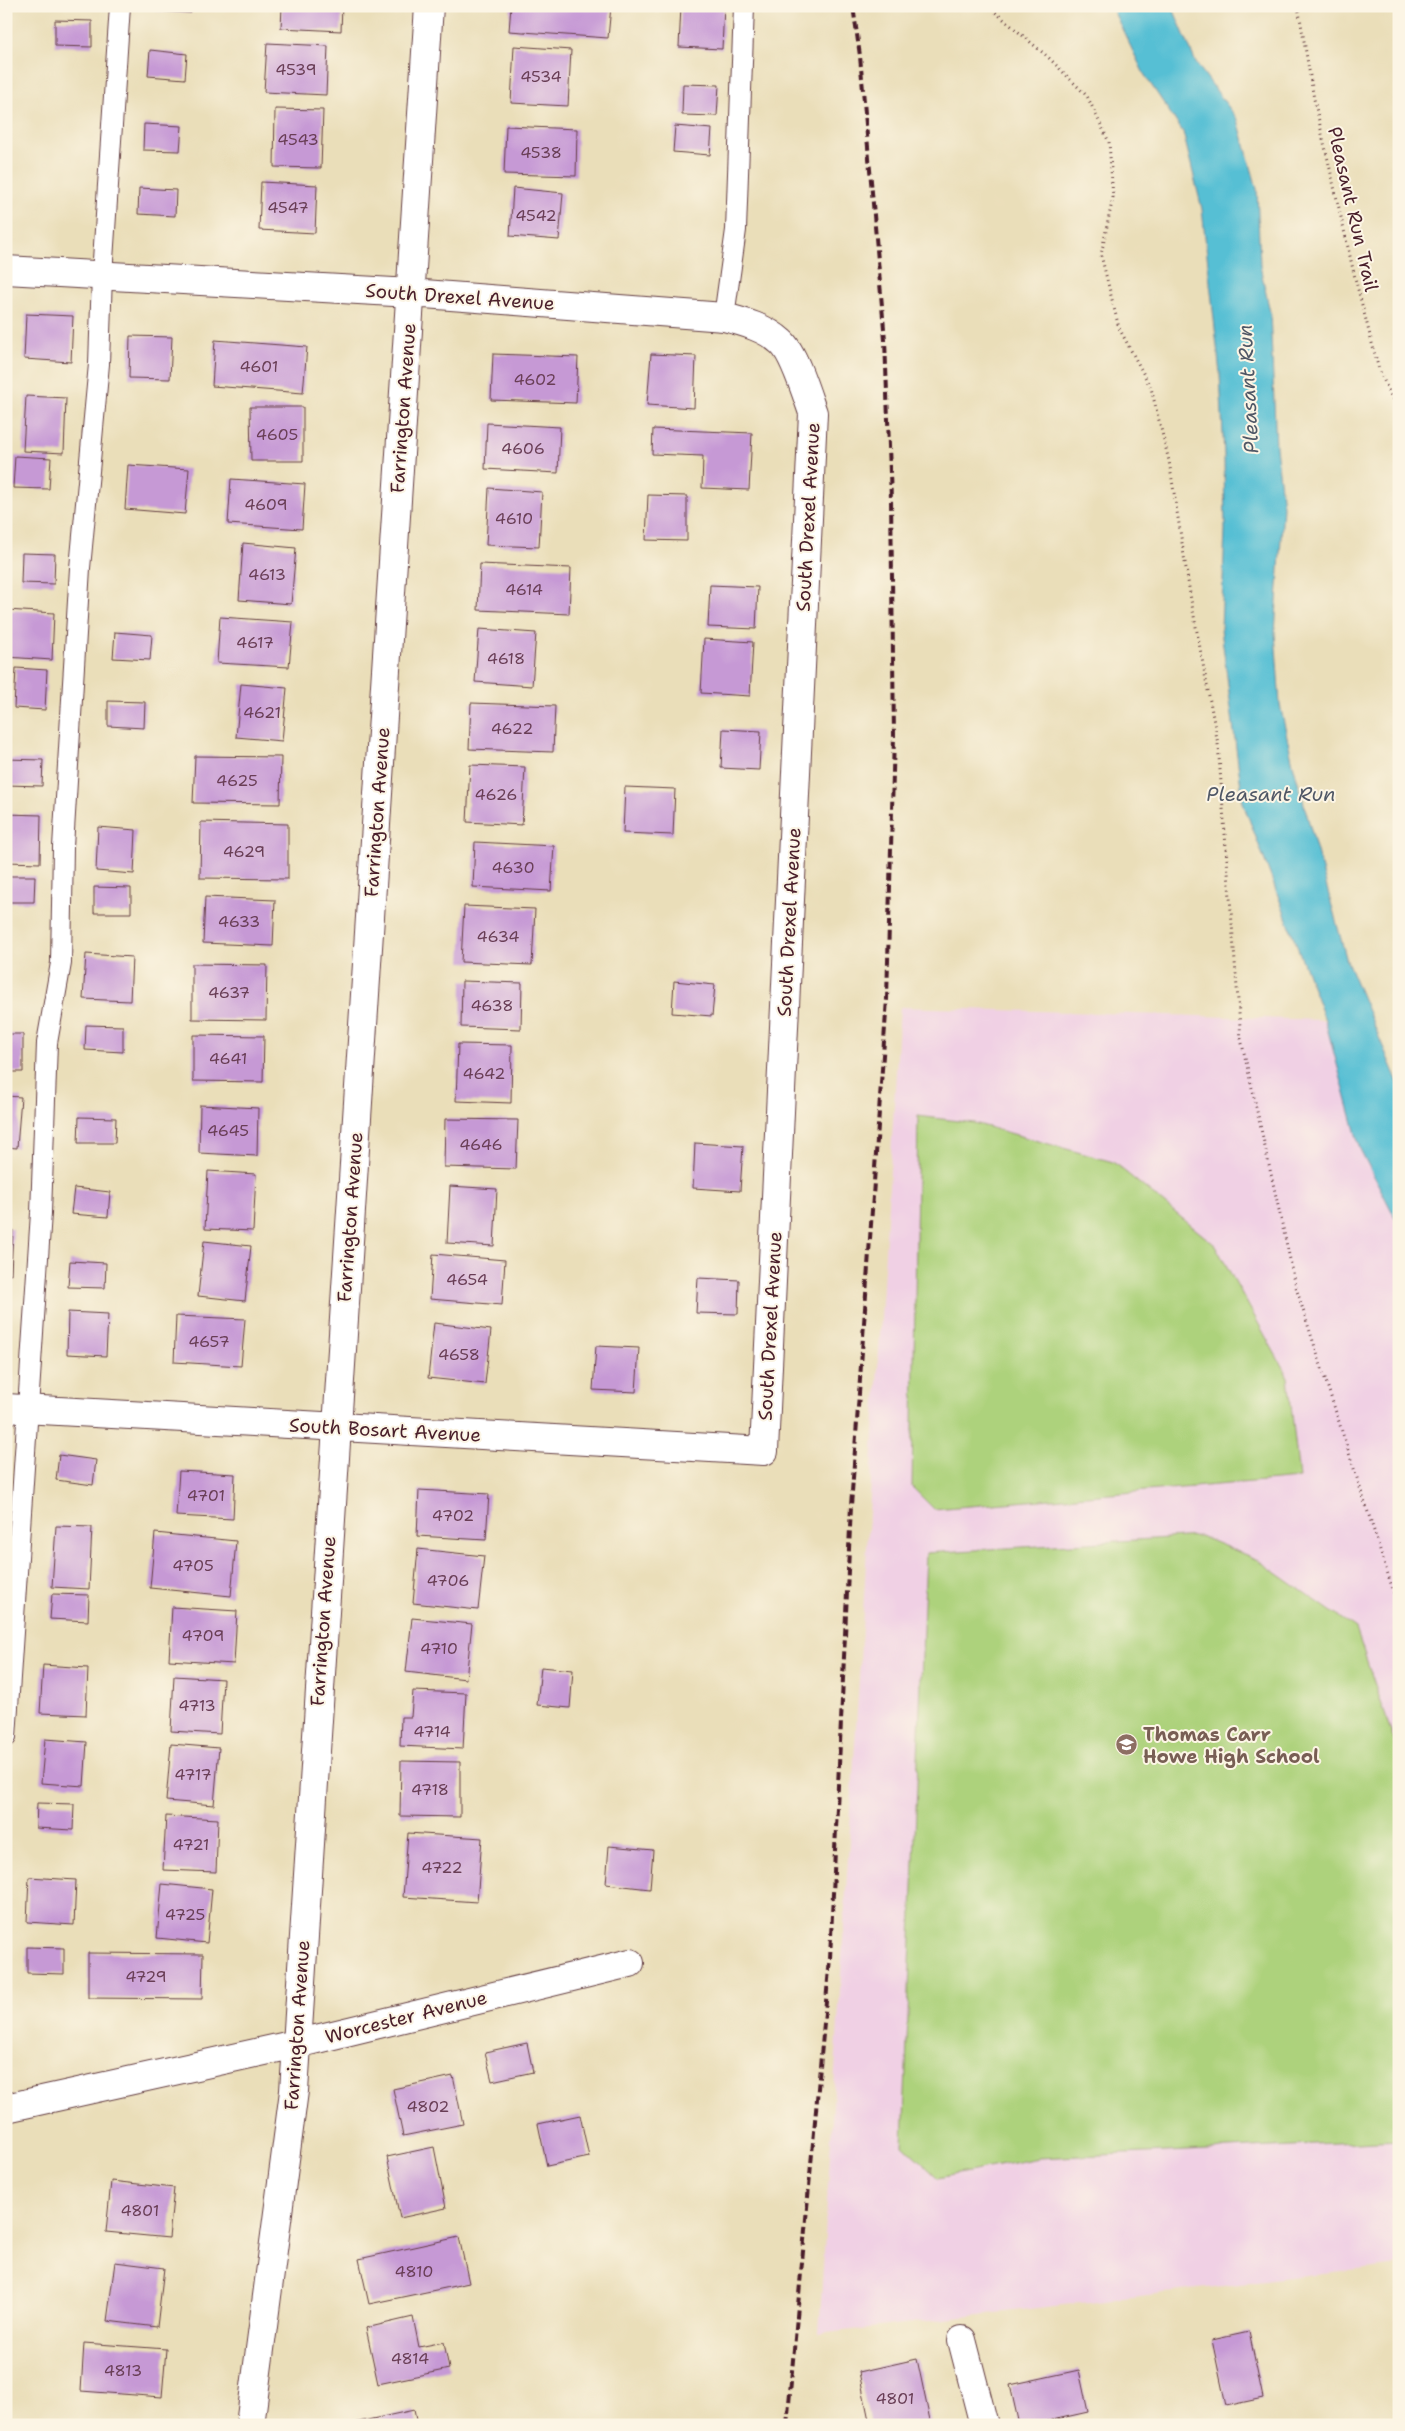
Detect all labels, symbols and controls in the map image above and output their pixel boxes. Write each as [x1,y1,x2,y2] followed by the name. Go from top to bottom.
[275,59,317,80] house number: 4539
[520,66,562,87] house number: 4534
[1322,124,1384,294] street label: Pleasant Run Trail
[277,129,319,150] house number: 4543
[520,142,562,163] house number: 4538
[267,197,309,218] house number: 4547
[515,205,557,226] house number: 4542
[365,278,555,316] street label: South Drexel Avenue
[385,322,421,494] street label: Farrington Avenue
[1232,324,1264,454] water label: Pleasant Run
[239,356,279,377] house number: 4601
[513,369,557,390] house number: 4602
[791,422,825,612] street label: South Drexel Avenue
[256,424,298,445] house number: 4605
[501,438,545,459] house number: 4606
[244,494,288,515] house number: 4609
[495,508,533,529] house number: 4610
[248,564,286,585] house number: 4613
[505,579,543,600] house number: 4614
[236,632,274,653] house number: 4617
[487,648,525,669] house number: 4618
[243,702,281,723] house number: 4621
[491,718,533,739] house number: 4622
[359,726,395,898] street label: Farrington Avenue
[216,770,258,791] house number: 4625
[1207,781,1335,807] water label: Pleasant Run
[475,784,517,805] house number: 4626
[772,827,806,1017] street label: South Drexel Avenue
[223,841,265,862] house number: 4629
[491,857,535,878] house number: 4630
[218,911,260,932] house number: 4633
[477,926,519,947] house number: 4634
[208,982,250,1003] house number: 4637
[470,995,514,1016] house number: 4638
[209,1048,247,1069] house number: 4641
[463,1063,505,1084] house number: 4642
[207,1120,249,1141] house number: 4645
[332,1131,368,1303] street label: Farrington Avenue
[459,1134,503,1155] house number: 4646
[753,1231,787,1421] street label: South Drexel Avenue
[446,1269,488,1290] house number: 4654
[188,1331,230,1352] house number: 4657
[438,1344,480,1365] house number: 4658
[288,1412,482,1448] street label: South Bosart Avenue
[187,1485,225,1506] house number: 4701
[432,1505,474,1526] house number: 4702
[305,1535,341,1707] street label: Farrington Avenue
[172,1555,214,1576] house number: 4705
[426,1570,470,1591] house number: 4706
[182,1625,224,1646] house number: 4709
[420,1638,458,1659] house number: 4710
[178,1695,216,1716] house number: 4713
[413,1721,451,1742] house number: 4714
[1143,1722,1320,1769] place label: Thomas Carr Howe High School
[1115,1733,1139,1757] school or university icon: Thomas Carr Howe High School
[174,1764,212,1785] house number: 4717
[411,1779,449,1800] house number: 4718
[172,1834,210,1855] house number: 4721
[421,1857,463,1878] house number: 4722
[165,1904,205,1925] house number: 4725
[279,1939,315,2111] street label: Farrington Avenue
[125,1966,167,1987] house number: 4729
[322,1985,490,2049] street label: Worcester Avenue
[406,2096,450,2117] house number: 4802
[120,2200,160,2221] house number: 4801
[395,2261,433,2282] house number: 4810
[391,2348,429,2369] house number: 4814
[104,2360,142,2381] house number: 4813
[875,2388,915,2409] house number: 4801

